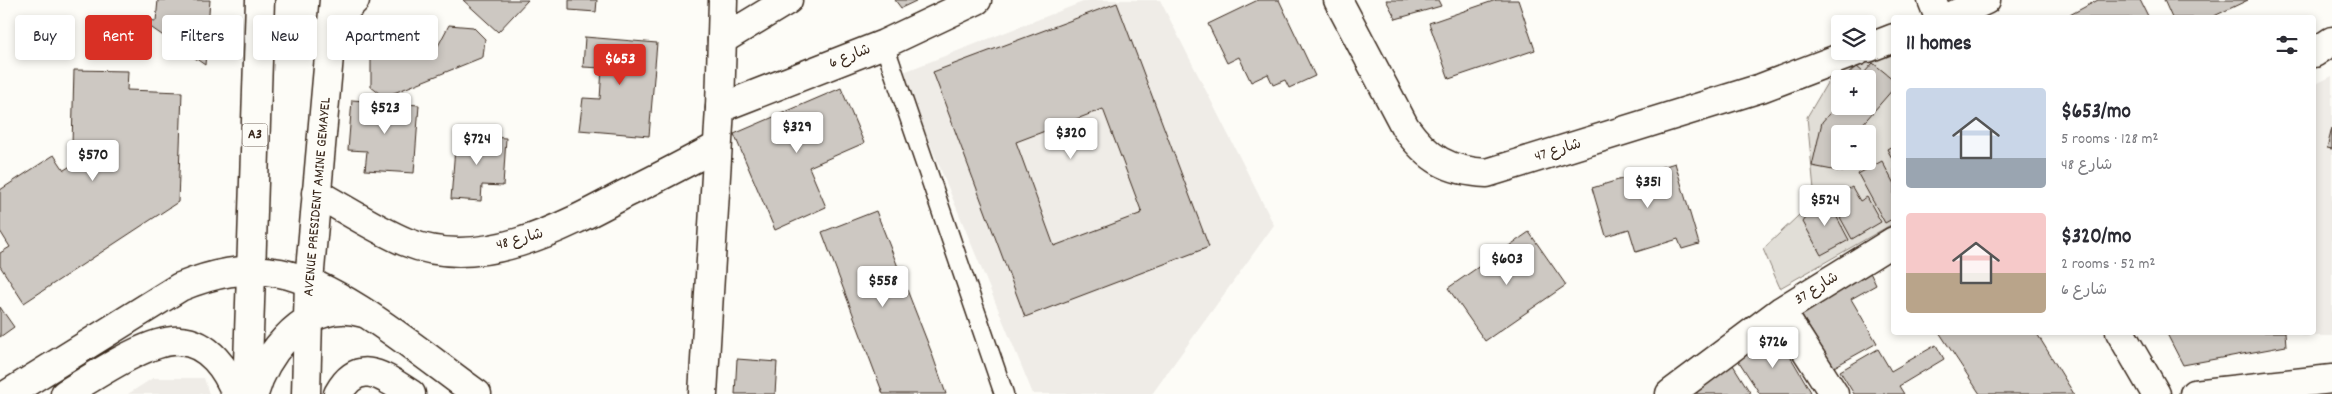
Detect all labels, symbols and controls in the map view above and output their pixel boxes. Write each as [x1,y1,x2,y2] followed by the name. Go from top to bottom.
[15,15,75,60] chip: Buy
[85,15,152,60] chip: Rent
[162,15,243,60] chip: Filters
[253,15,317,60] chip: New
[327,15,438,60] chip: Apartment
[1831,15,1876,170] map controls
[1831,15,1876,60] button: layers
[1906,30,1971,60] text: 11 homes
[2273,31,2301,59] icon: filters
[826,39,874,75] street label: شارع 6
[590,44,650,86] pin: $653
[605,48,635,71] text: $653
[1831,70,1876,115] button: +
[355,92,415,135] pin: $523
[298,97,338,297] street label: AVENUE PRESIDENT AMINE GEMAYEL
[370,97,400,120] text: $523
[2061,98,2131,128] text: $653/mo
[1946,108,2006,168] icon: home
[767,112,827,154] pin: $329
[782,116,812,139] text: $329
[1041,118,1101,160] pin: $320
[1056,122,1086,145] text: $320
[242,124,268,146] road number: A3
[447,124,507,166] pin: $724
[1831,125,1876,170] button: −
[463,128,491,151] text: $724
[2061,128,2158,151] text: 5 rooms · 128 m²
[1532,133,1584,169] street label: شارع 47
[63,140,123,182] pin: $570
[78,144,108,167] text: $570
[2061,154,2112,177] text: شارع 48
[1618,166,1678,209] pin: $351
[1635,171,1661,194] text: $351
[1795,184,1855,227] pin: $524
[1810,189,1840,212] text: $524
[494,223,546,257] street label: شارع 48
[2061,223,2131,253] text: $320/mo
[1946,233,2006,293] icon: home
[1477,244,1537,286] pin: $603
[1491,248,1523,271] text: $603
[2061,253,2155,276] text: 2 rooms · 52 m²
[853,266,913,308] pin: $558
[1791,267,1843,311] street label: شارع 37
[868,270,898,293] text: $558
[2061,279,2107,302] text: شارع 6
[1743,326,1803,369] pin: $726
[1758,331,1788,354] text: $726

